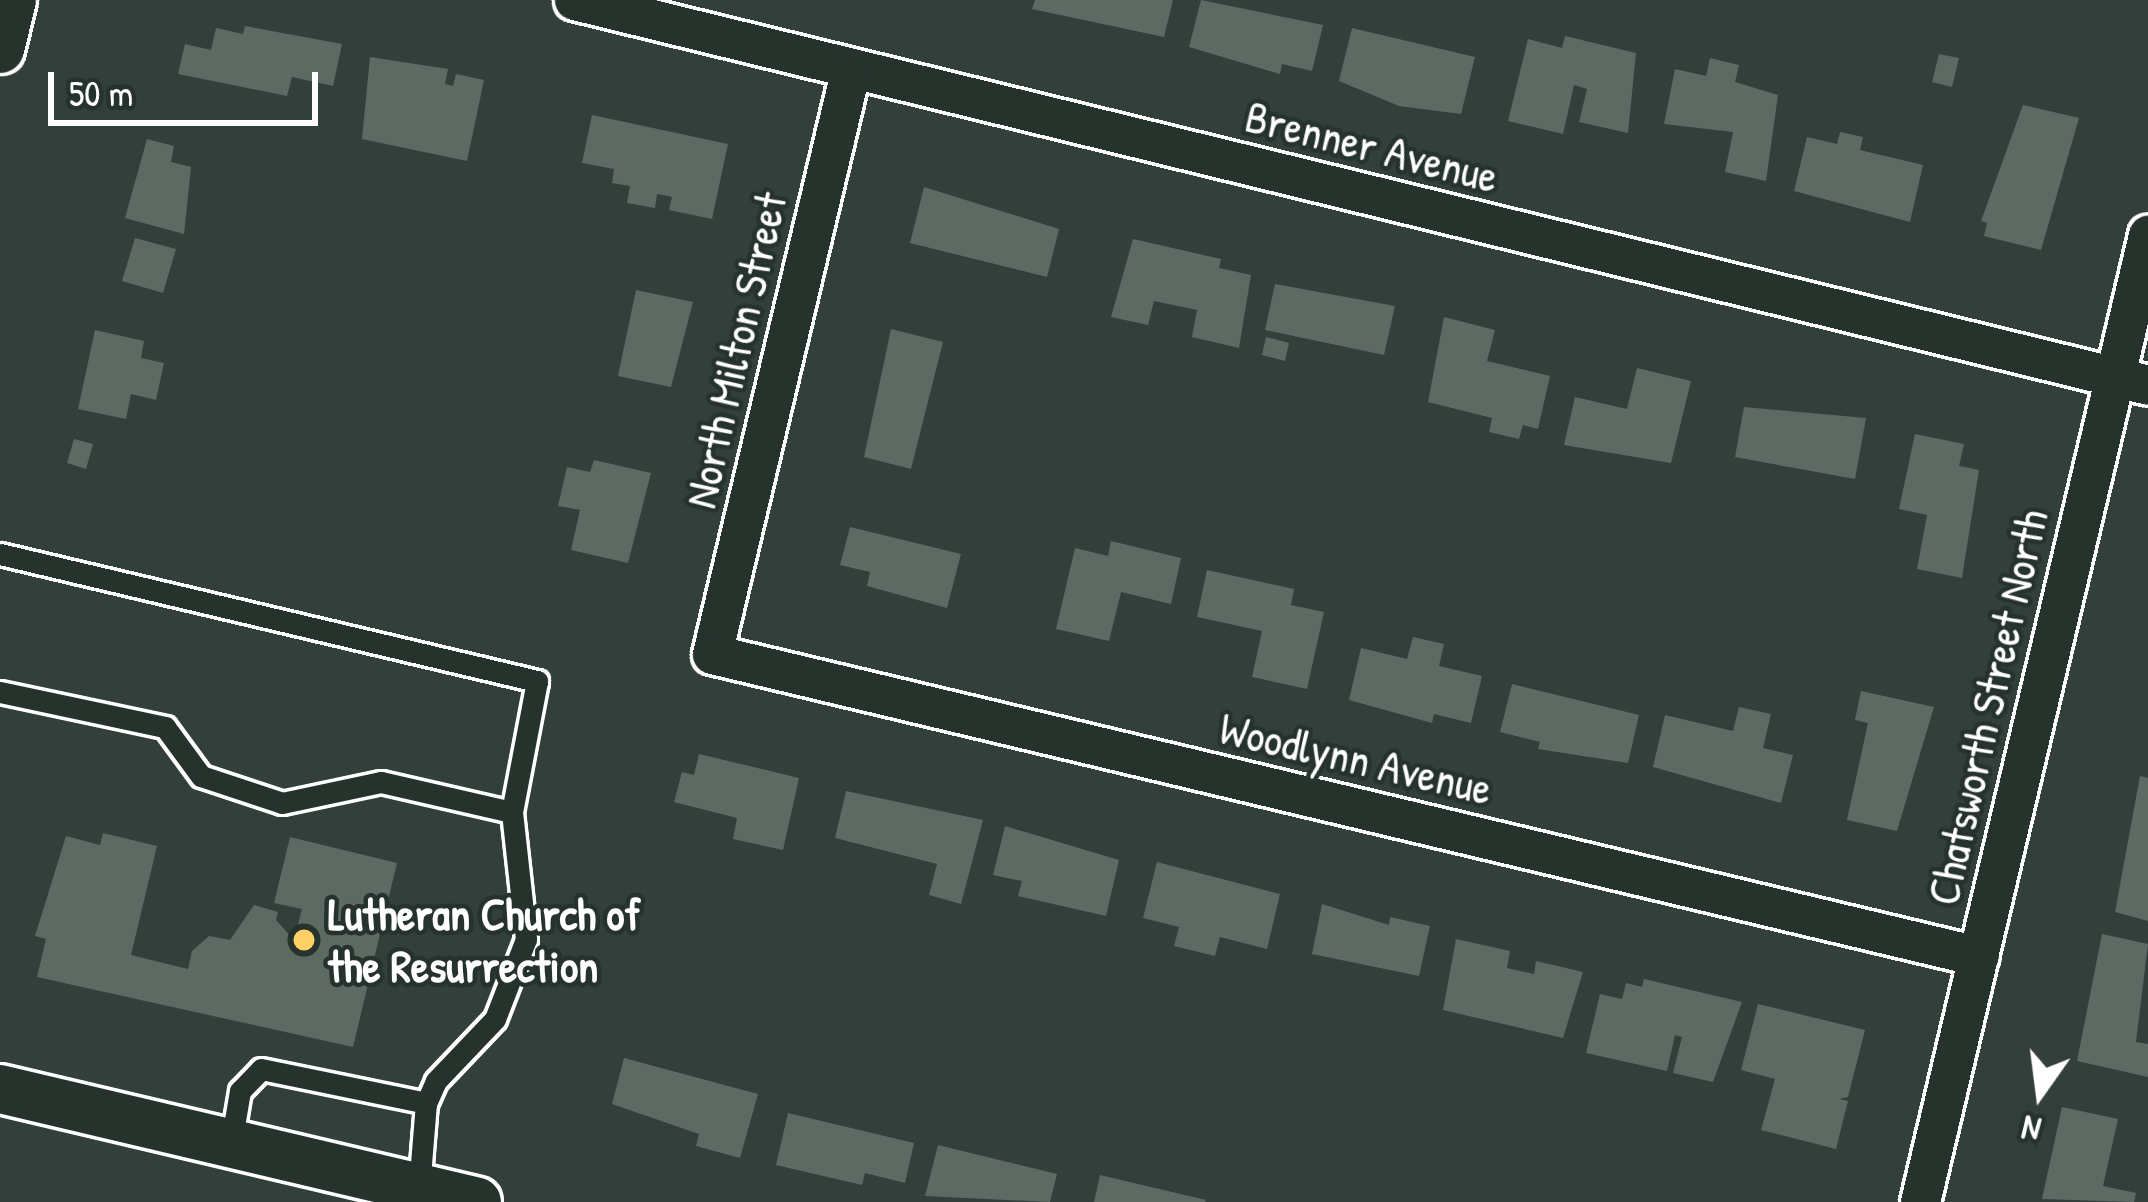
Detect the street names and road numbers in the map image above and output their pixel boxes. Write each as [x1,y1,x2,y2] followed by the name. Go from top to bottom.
[1240,89,1504,203] street label: Brenner Avenue
[672,187,798,513] street label: North Milton Street
[1915,504,2059,910] street label: Chatsworth Street North
[1215,700,1497,816] street label: Woodlynn Avenue

